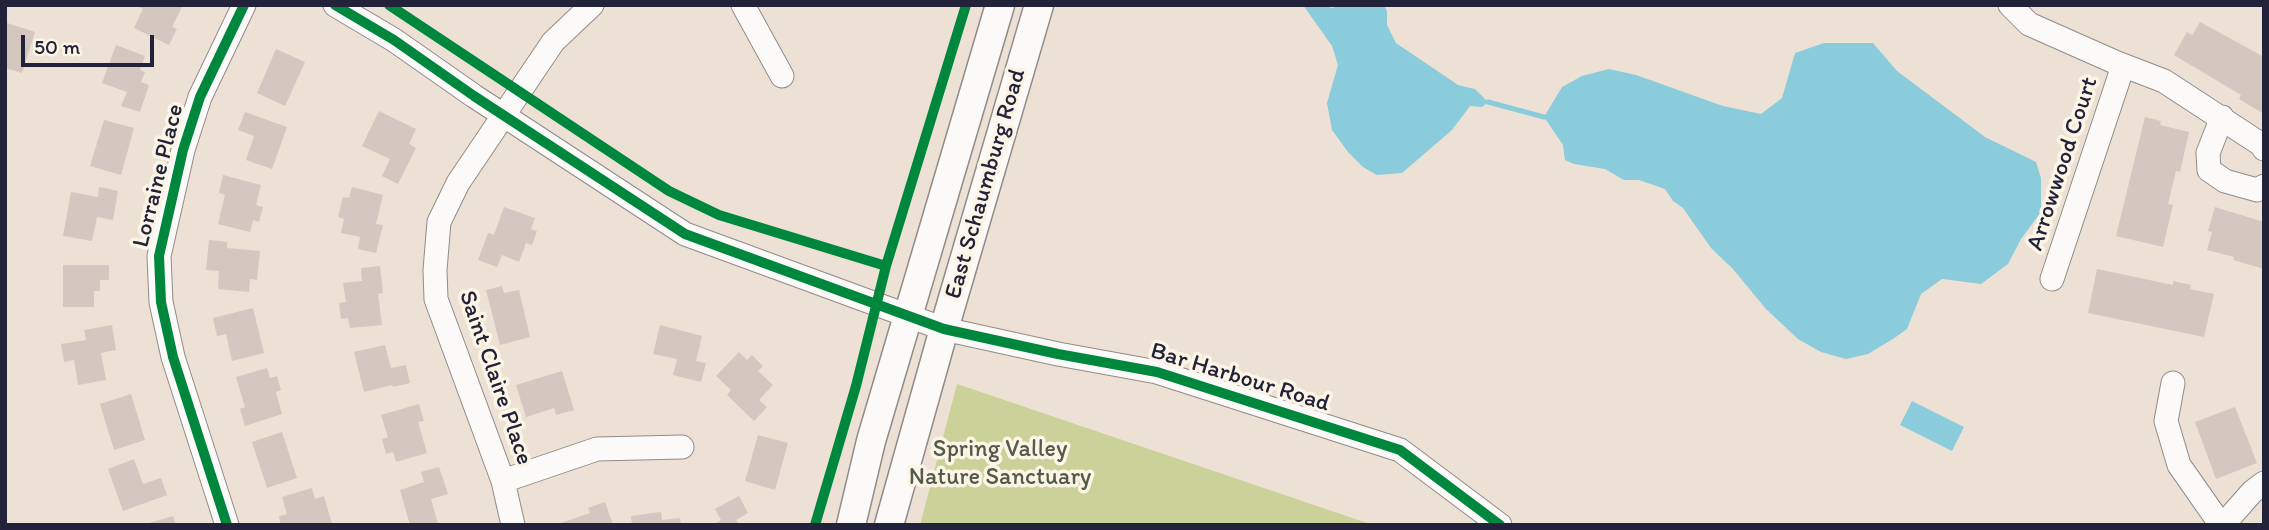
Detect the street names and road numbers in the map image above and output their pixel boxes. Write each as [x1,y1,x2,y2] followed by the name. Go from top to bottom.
[939,66,1033,302] street label: East Schaumburg Road
[2021,74,2105,254] street label: Arrowwood Court
[127,101,191,251] street label: Lorraine Place
[452,287,538,469] street label: Saint Claire Place
[1147,337,1333,419] street label: Bar Harbour Road

